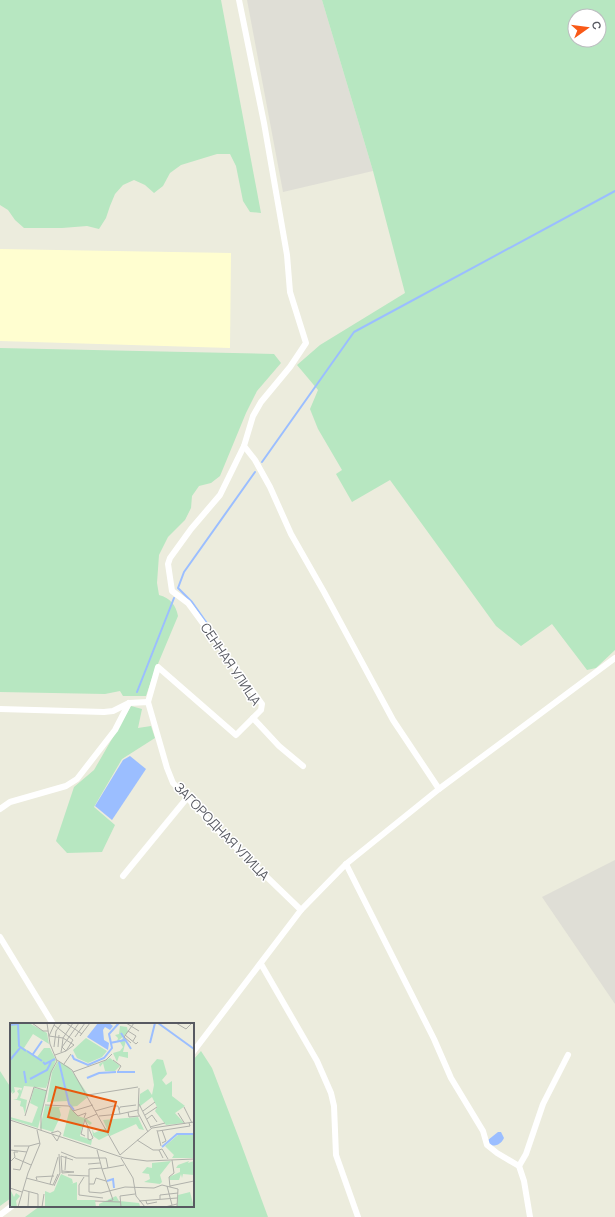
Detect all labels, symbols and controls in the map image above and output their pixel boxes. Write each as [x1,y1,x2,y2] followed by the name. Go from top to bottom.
[567,8,607,48] north arrow
[589,20,605,31] text: С
[197,619,265,709] street label: СЕННАЯ УЛИЦА
[171,778,273,884] street label: ЗАГОРОДНАЯ УЛИЦА
[10,1023,194,1207] inset map

